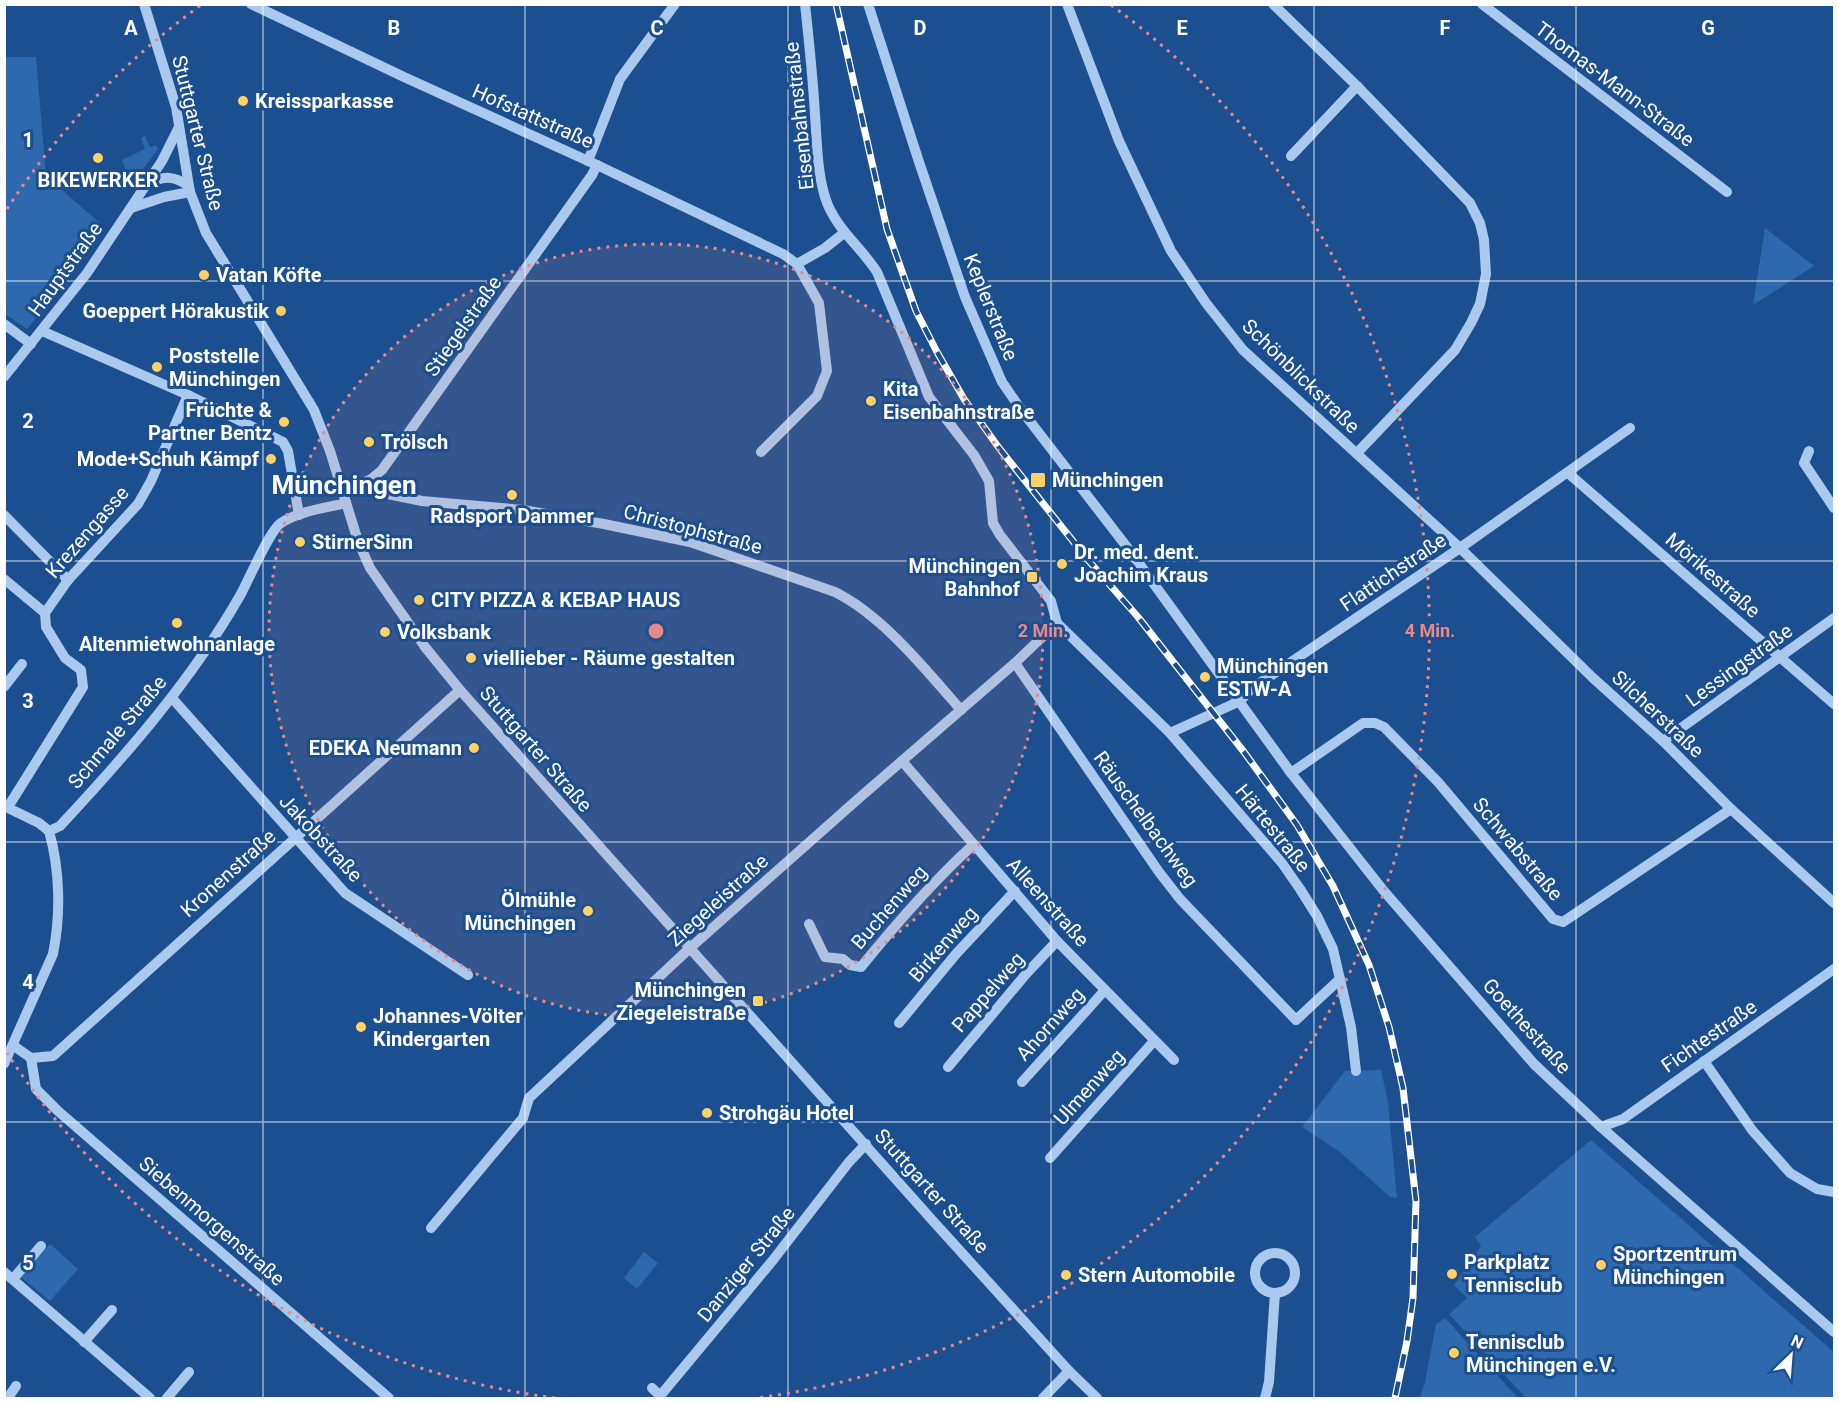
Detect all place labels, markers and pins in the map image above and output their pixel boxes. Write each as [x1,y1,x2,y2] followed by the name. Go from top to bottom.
[255,89,394,113] place label: Kreissparkasse
[236,94,250,108] marker: Kreissparkasse
[91,151,105,165] marker: BIKEWERKER
[38,168,159,192] place label: BIKEWERKER
[216,263,322,287] place label: Vatan Köfte
[197,268,211,282] marker: Vatan Köfte
[82,299,269,323] place label: Goeppert Hörakustik
[274,304,288,318] marker: Goeppert Hörakustik
[169,344,280,391] place label: Poststelle Münchingen
[150,360,164,374] marker: Poststelle Münchingen
[883,377,1035,424] place label: Kita Eisenbahnstraße
[864,394,878,408] marker: Kita Eisenbahnstraße
[148,398,272,445] place label: Früchte & Partner Bentz
[277,415,291,429] marker: Früchte & Partner Bentz
[381,430,448,454] place label: Trölsch
[362,435,376,449] marker: Trölsch
[77,447,260,471] place label: Mode+Schuh Kämpf
[264,452,278,466] marker: Mode+Schuh Kämpf
[1052,468,1163,492] place label: Münchingen
[1029,471,1047,489] marker: Münchingen
[505,488,519,502] marker: Radsport Dammer
[430,504,594,528] place label: Radsport Dammer
[312,530,413,554] place label: StirnerSinn
[293,535,307,549] marker: StirnerSinn
[1074,540,1208,587] place label: Dr. med. dent. Joachim Kraus
[909,554,1021,601] place label: Münchingen Bahnhof
[1055,557,1069,571] marker: Dr. med. dent. Joachim Kraus
[1025,570,1039,584] marker: Münchingen Bahnhof
[431,588,680,612] place label: CITY PIZZA & KEBAP HAUS
[412,593,426,607] marker: CITY PIZZA & KEBAP HAUS
[170,616,184,630] marker: Altenmietwohnanlage
[397,620,491,644] place label: Volksbank
[646,621,666,641] centre of rings
[378,625,392,639] marker: Volksbank
[79,632,275,656] place label: Altenmietwohnanlage
[483,646,735,670] place label: viellieber - Räume gestalten
[464,651,478,665] marker: viellieber - Räume gestalten
[1217,654,1328,701] place label: Münchingen ESTW-A
[1198,670,1212,684] marker: Münchingen ESTW-A
[309,736,462,760] place label: EDEKA Neumann
[467,741,481,755] marker: EDEKA Neumann
[465,888,576,935] place label: Ölmühle Münchingen
[581,904,595,918] marker: Ölmühle Münchingen
[616,978,746,1025] place label: Münchingen Ziegeleistraße
[751,994,765,1008] marker: Münchingen Ziegeleistraße
[373,1004,524,1051] place label: Johannes-Völter Kindergarten
[354,1020,368,1034] marker: Johannes-Völter Kindergarten
[719,1101,854,1125] place label: Strohgäu Hotel
[700,1106,714,1120] marker: Strohgäu Hotel
[1613,1242,1737,1289] place label: Sportzentrum Münchingen
[1464,1250,1562,1297] place label: Parkplatz Tennisclub
[1594,1258,1608,1272] marker: Sportzentrum Münchingen
[1078,1263,1235,1287] place label: Stern Automobile
[1445,1267,1459,1281] marker: Parkplatz Tennisclub
[1059,1268,1073,1282] marker: Stern Automobile
[1466,1330,1616,1377] place label: Tennisclub Münchingen e.V.
[1447,1346,1461,1360] marker: Tennisclub Münchingen e.V.

